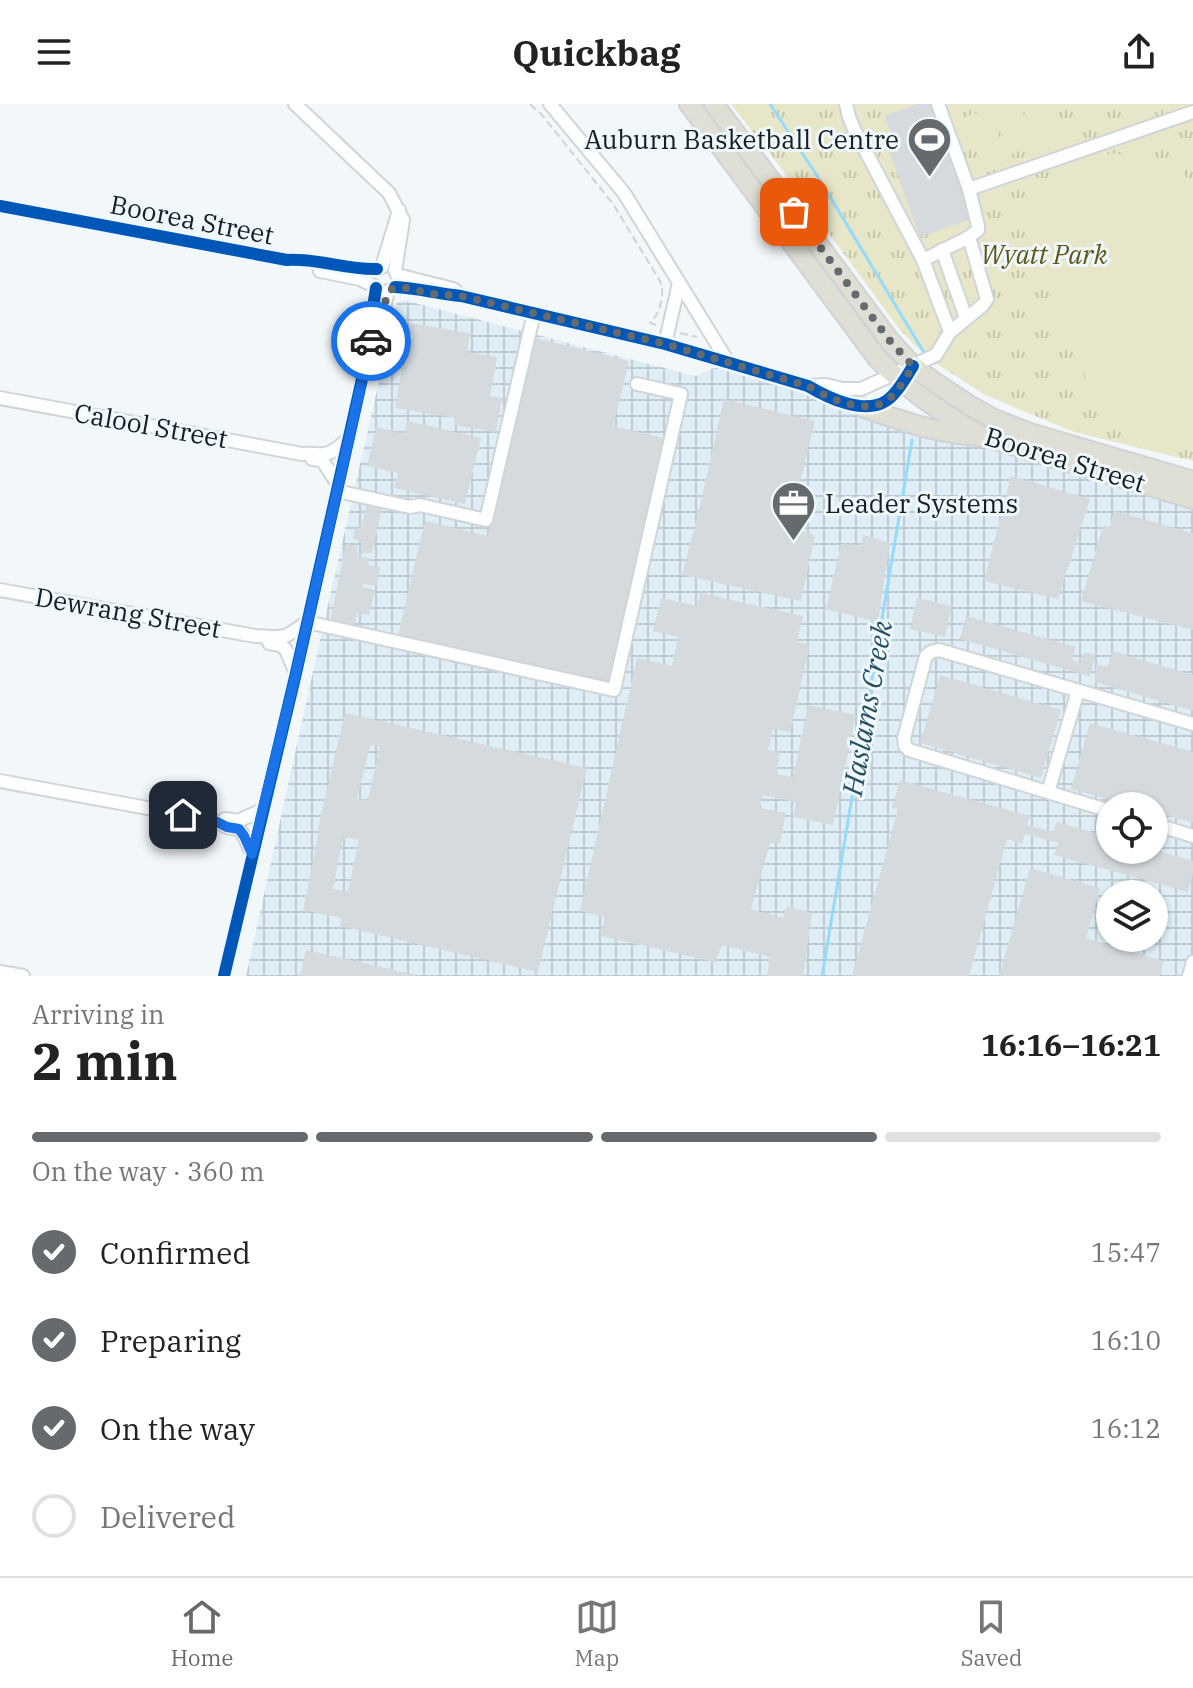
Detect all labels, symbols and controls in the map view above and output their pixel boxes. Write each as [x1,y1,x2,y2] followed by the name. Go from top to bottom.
[512,29,681,76] text: Quickbag
[32,30,76,74] icon: menu
[1117,30,1161,74] icon: share
[906,116,954,179] sports icon: Auburn Basketball Centre
[584,122,899,156] place label: Auburn Basketball Centre
[760,178,828,246] pin
[107,186,277,252] street label: Boorea Street
[772,190,816,234] icon: bag
[981,237,1108,271] park label: Wyatt Park
[331,301,411,381] courier
[349,319,393,363] icon: car
[72,395,230,455] street label: Calool Street
[981,419,1150,500] street label: Boorea Street
[770,480,818,543] office icon: Leader Systems
[825,486,1018,520] place label: Leader Systems
[33,579,224,645] street label: Dewrang Street
[833,617,900,799] water label: Haslams Creek
[149,781,217,849] pin
[1096,792,1168,952] map controls
[1096,792,1168,864] button: locate
[161,793,205,837] icon: home
[1096,880,1168,952] button: layers
[32,997,165,1031] text: Arriving in
[981,1025,1161,1064] text: 16:16–16:21
[32,1027,178,1094] text: 2 min
[32,1154,265,1188] text: On the way · 360 m
[32,1230,76,1274] icon: check
[100,1233,251,1272] text: Confirmed
[1091,1235,1161,1269] text: 15:47
[32,1318,76,1362] icon: check
[100,1321,241,1360] text: Preparing
[1091,1323,1161,1357] text: 16:10
[32,1406,76,1450] icon: check
[100,1409,255,1448] text: On the way
[1091,1411,1161,1445] text: 16:12
[100,1497,235,1536] text: Delivered
[171,1595,233,1672] tab: Home
[575,1595,619,1672] tab: Map
[961,1595,1022,1672] tab: Saved

